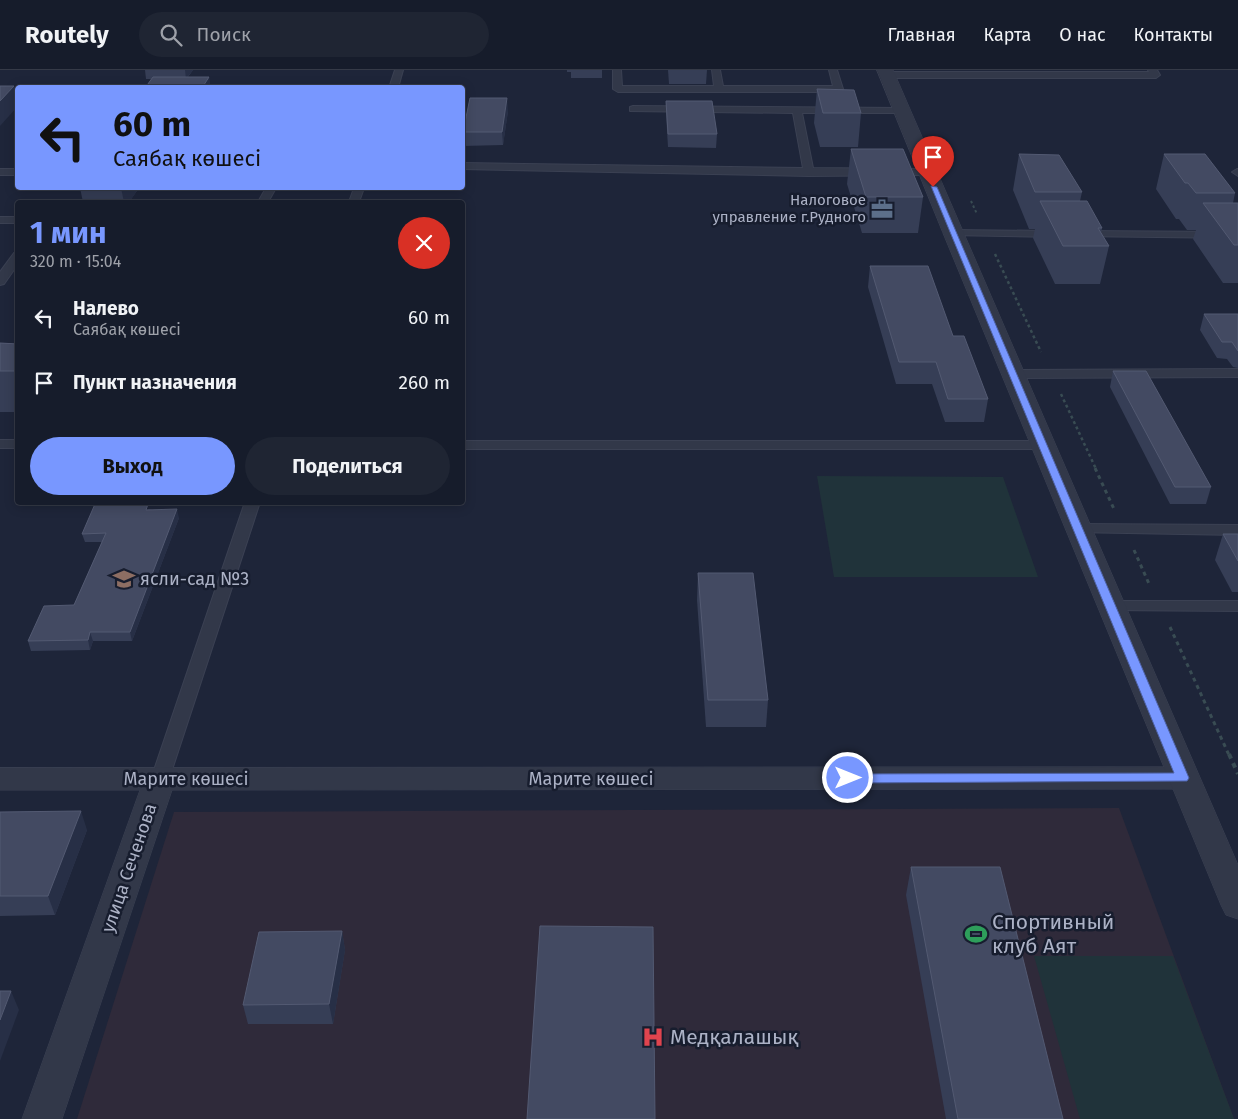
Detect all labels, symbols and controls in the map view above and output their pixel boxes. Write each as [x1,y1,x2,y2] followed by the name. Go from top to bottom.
[139,12,489,57] search box
[25,21,109,49] text: Routely
[157,21,185,49] icon: search
[197,23,251,46] text: Поиск
[888,24,956,46] text: Главная
[984,24,1031,46] text: Карта
[1059,24,1106,46] text: О нас
[1134,24,1213,46] text: Контакты
[113,103,191,145] text: 60 m
[30,105,95,170] icon: left
[912,136,954,187] pin
[919,143,947,171] icon: arrive
[113,145,261,172] text: Саябақ көшесі
[712,191,866,226] place label: Налоговое управление г.Рудного
[869,196,895,222] office icon: Налоговое управление г.Рудного
[30,215,107,251] text: 1 мин
[398,217,450,269] button: close
[30,252,121,271] text: 320 m · 15:04
[73,297,139,320] text: Налево
[30,304,58,332] icon: left
[408,306,450,329] text: 60 m
[73,320,181,339] text: Саябақ көшесі
[30,369,58,397] icon: arrive
[73,371,237,394] text: Пункт назначения
[399,371,450,394] text: 260 m
[30,437,235,495] button: Выход
[245,437,450,495] button: Поделиться
[111,566,137,592] school or university icon: ясли-сад №3
[140,568,249,590] place label: ясли-сад №3
[821,751,873,803] position arrow
[123,768,249,790] street label: Марите көшесі
[528,768,654,790] street label: Марите көшесі
[97,801,161,935] street label: улица Сеченова
[992,909,1114,959] place label: Спортивный клуб Аят
[963,921,989,947] sports icon: Спортивный клуб Аят
[640,1024,666,1050] hospital icon: Медқалашық
[670,1024,799,1050] place label: Медқалашық

